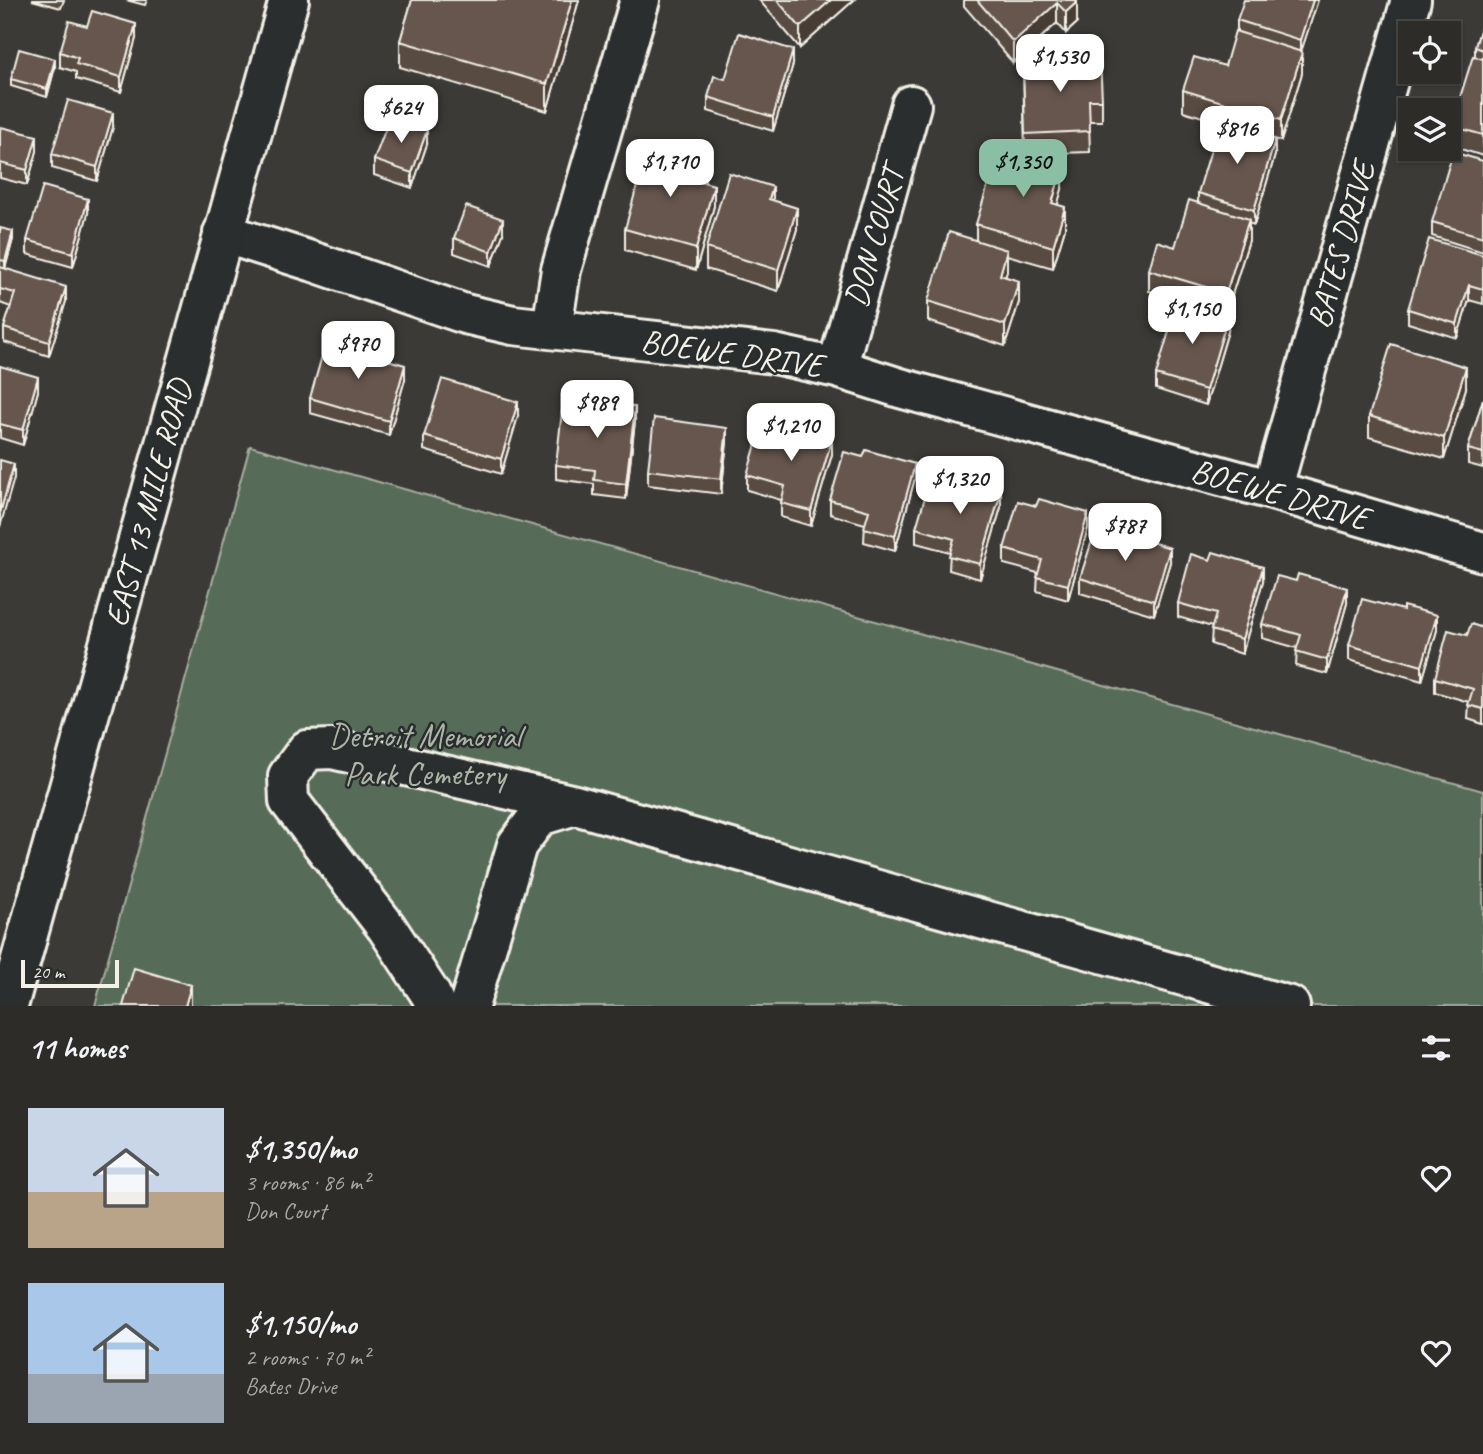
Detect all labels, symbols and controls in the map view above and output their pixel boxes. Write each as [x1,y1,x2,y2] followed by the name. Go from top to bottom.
[1398,21,1461,161] map controls
[1398,21,1461,84] button: locate
[1003,34,1117,94] pin: $1,530
[1032,42,1088,71] text: $1,530
[360,86,442,145] pin: $624
[380,93,422,122] text: $624
[1398,98,1461,161] button: layers
[1196,106,1278,166] pin: $816
[1216,114,1258,143] text: $816
[613,140,727,199] pin: $1,710
[966,140,1080,199] pin: $1,350
[642,147,698,176] text: $1,710
[995,147,1051,176] text: $1,350
[1297,153,1386,333] street label: BATES DRIVE
[834,155,916,311] street label: DON COURT
[1135,286,1249,346] pin: $1,150
[1164,294,1220,323] text: $1,150
[639,319,829,387] street label: BOEWE DRIVE
[317,322,399,381] pin: $970
[337,329,379,358] text: $970
[95,372,202,631] street label: EAST 13 MILE ROAD
[556,380,638,440] pin: $989
[577,388,617,417] text: $989
[734,404,848,463] pin: $1,210
[763,411,819,440] text: $1,210
[1186,449,1377,540] street label: BOEWE DRIVE
[903,456,1017,516] pin: $1,320
[932,464,988,493] text: $1,320
[1084,504,1166,563] pin: $787
[1104,511,1146,540] text: $787
[329,715,527,795] park label: Detroit Memorial Park Cemetery
[21,957,119,989] scale bar
[32,960,64,984] text: 20 m
[28,1029,126,1067] text: 11 homes
[1417,1029,1455,1067] icon: filters
[245,1130,356,1168] text: $1,350/mo
[84,1136,168,1220] icon: home
[1417,1159,1455,1197] icon: heart
[245,1168,369,1197] text: 3 rooms · 86 m²
[245,1197,326,1226] text: Don Court
[245,1305,356,1343] text: $1,150/mo
[84,1311,168,1395] icon: home
[1417,1334,1455,1372] icon: heart
[245,1343,369,1372] text: 2 rooms · 70 m²
[245,1372,336,1401] text: Bates Drive

